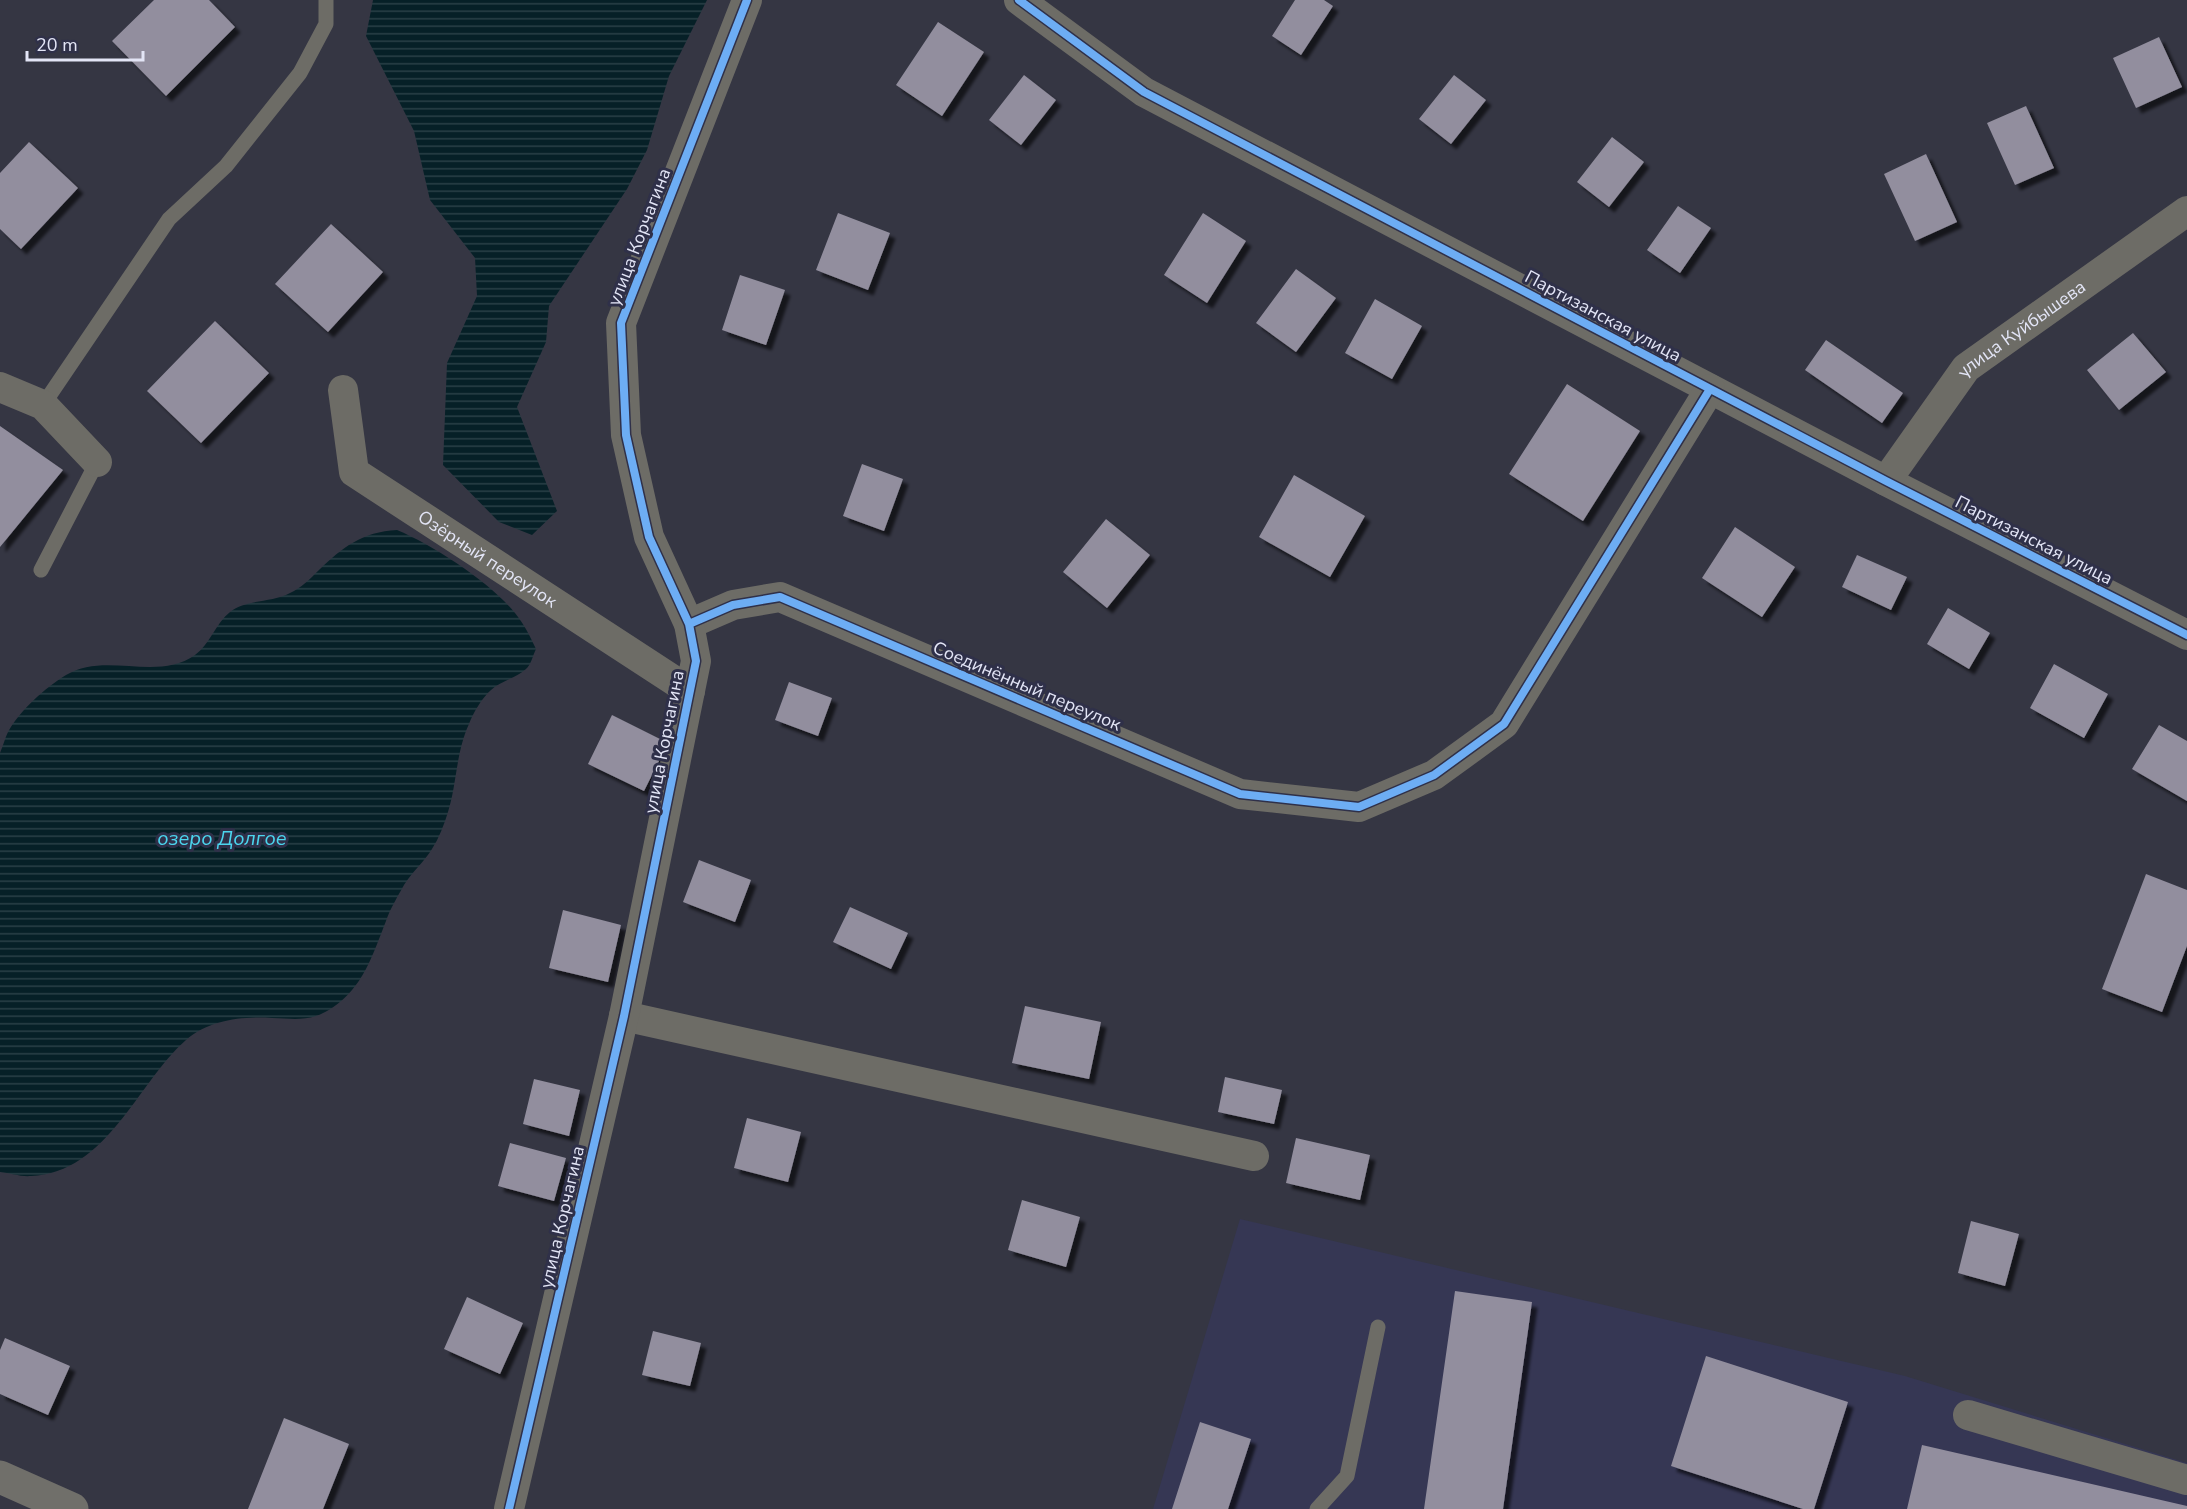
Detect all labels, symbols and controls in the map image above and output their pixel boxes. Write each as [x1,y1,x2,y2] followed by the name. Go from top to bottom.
[27,24,142,62] scale bar
[36,33,78,57] text: 20 m
[602,165,676,309] street label: улица Корчагина
[1521,265,1685,367] street label: Партизанская улица
[1951,275,2090,382] street label: улица Куйбышева
[1951,490,2117,590] street label: Партизанская улица
[413,505,562,613] street label: Озёрный переулок
[929,635,1125,737] street label: Соединённый переулок
[638,668,690,816] street label: улица Корчагина
[157,825,287,852] water label: озеро Долгое
[534,1143,590,1291] street label: улица Корчагина

